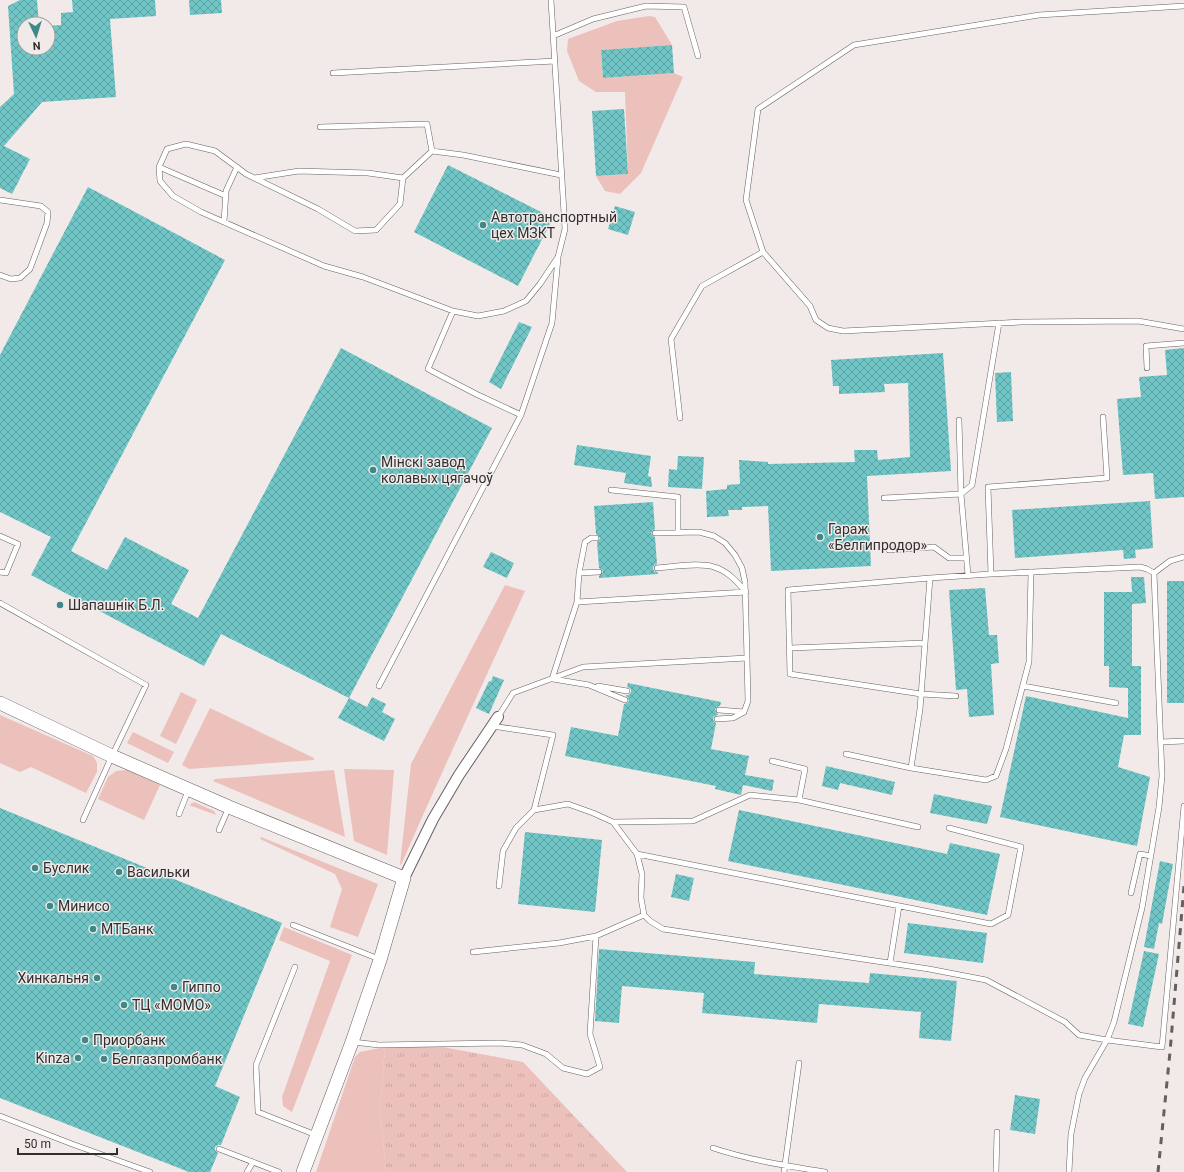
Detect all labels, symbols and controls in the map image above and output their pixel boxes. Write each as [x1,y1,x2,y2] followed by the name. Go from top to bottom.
[16,16,56,56] north arrow
[32,39,41,52] text: N
[491,209,617,241] place label: Автотранспортный цех МЗКТ
[478,220,488,230] marker: Автотранспортный цех МЗКТ
[381,454,493,486] place label: Мінскі завод колавых цягачоў
[368,465,378,475] marker: Мінскі завод колавых цягачоў
[828,521,928,553] place label: Гараж «Белгипродор»
[815,532,825,542] marker: Гараж «Белгипродор»
[68,597,164,613] place label: Шапашнік Б.Л.
[55,600,65,610] marker: Шапашнік Б.Л.
[43,860,90,876] place label: Буслик
[30,863,40,873] marker: Буслик
[127,864,190,880] place label: Васильки
[114,867,124,877] marker: Васильки
[58,898,110,914] place label: Минисо
[45,901,55,911] marker: Минисо
[101,921,154,937] place label: МТБанк
[88,924,98,934] marker: МТБанк
[17,970,89,986] place label: Хинкальня
[92,973,102,983] marker: Хинкальня
[182,979,221,995] place label: Гиппо
[169,982,179,992] marker: Гиппо
[132,997,211,1013] place label: ТЦ «МОМО»
[119,1000,129,1010] marker: ТЦ «МОМО»
[93,1032,166,1048] place label: Приорбанк
[80,1035,90,1045] marker: Приорбанк
[36,1050,70,1066] place label: Kinza
[112,1051,223,1067] place label: Белгазпромбанк
[73,1053,83,1063] marker: Kinza
[99,1054,109,1064] marker: Белгазпромбанк
[18,1130,117,1156] scale bar
[24,1137,51,1151] text: 50 m

